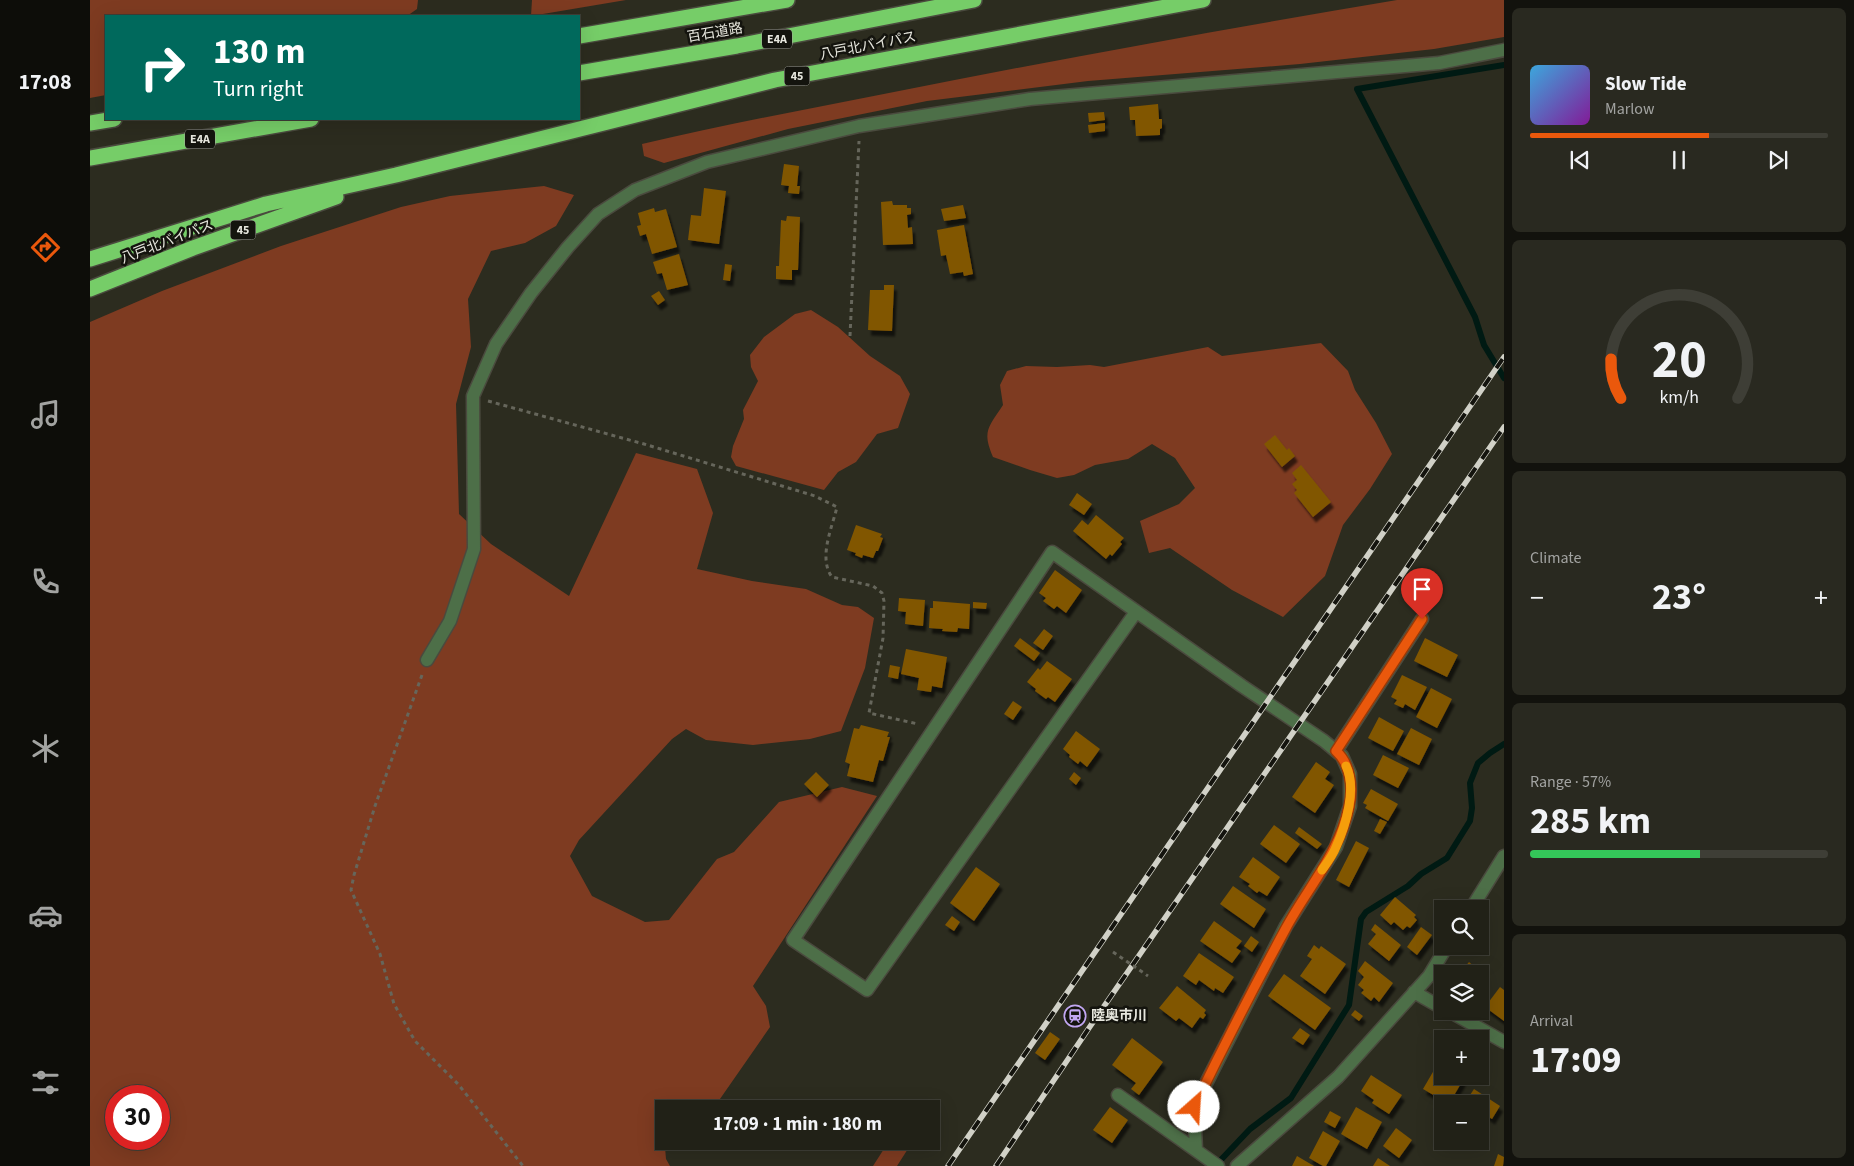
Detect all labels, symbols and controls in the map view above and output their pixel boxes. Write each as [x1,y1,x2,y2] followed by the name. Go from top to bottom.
[686,18,744,48] street label: 百石道路
[213,27,305,77] text: 130 m
[818,27,918,65] street label: 八戸北バイパス
[762,30,792,48] road number: E4A
[130,35,195,100] icon: right
[18,66,72,98] text: 17:08
[784,66,810,85] road number: 45
[1605,71,1686,98] text: Slow Tide
[213,73,303,105] text: Turn right
[1605,98,1654,120] text: Marlow
[185,130,215,148] road number: E4A
[1566,146,1594,174] icon: previous
[1665,146,1693,174] icon: pause
[1764,146,1792,174] icon: next
[118,215,216,269] street label: 八戸北バイパス
[230,220,256,240] road number: 45
[28,230,63,265] icon: directions
[1652,324,1706,398] text: 20
[1659,385,1699,410] text: km/h
[28,397,63,432] icon: music
[1530,547,1581,569] text: Climate
[28,564,63,599] icon: phone
[1401,568,1443,619] pin
[1652,570,1706,624] text: 23°
[1408,575,1436,603] icon: arrive
[1530,578,1544,618] text: −
[1814,578,1828,618] text: +
[28,731,63,766] icon: climate
[1530,771,1611,793] text: Range · 57%
[1530,794,1651,848] text: 285 km
[28,898,63,933] icon: car
[1434,900,1489,1150] map controls
[1434,900,1489,955] button: search
[1434,965,1489,1020] button: layers
[1063,1004,1087,1028] station icon: 陸奥市川
[1091,1006,1147,1026] place label: 陸奥市川
[1530,1010,1573,1032] text: Arrival
[1434,1030,1489,1085] button: +
[1530,1033,1622,1087] text: 17:09
[28,1065,63,1100] icon: filters
[1167,1080,1219,1132] position arrow
[105,1085,170,1150] speed limit sign: 30
[1434,1095,1489,1150] button: −
[713,1111,882,1138] text: 17:09 · 1 min · 180 m

